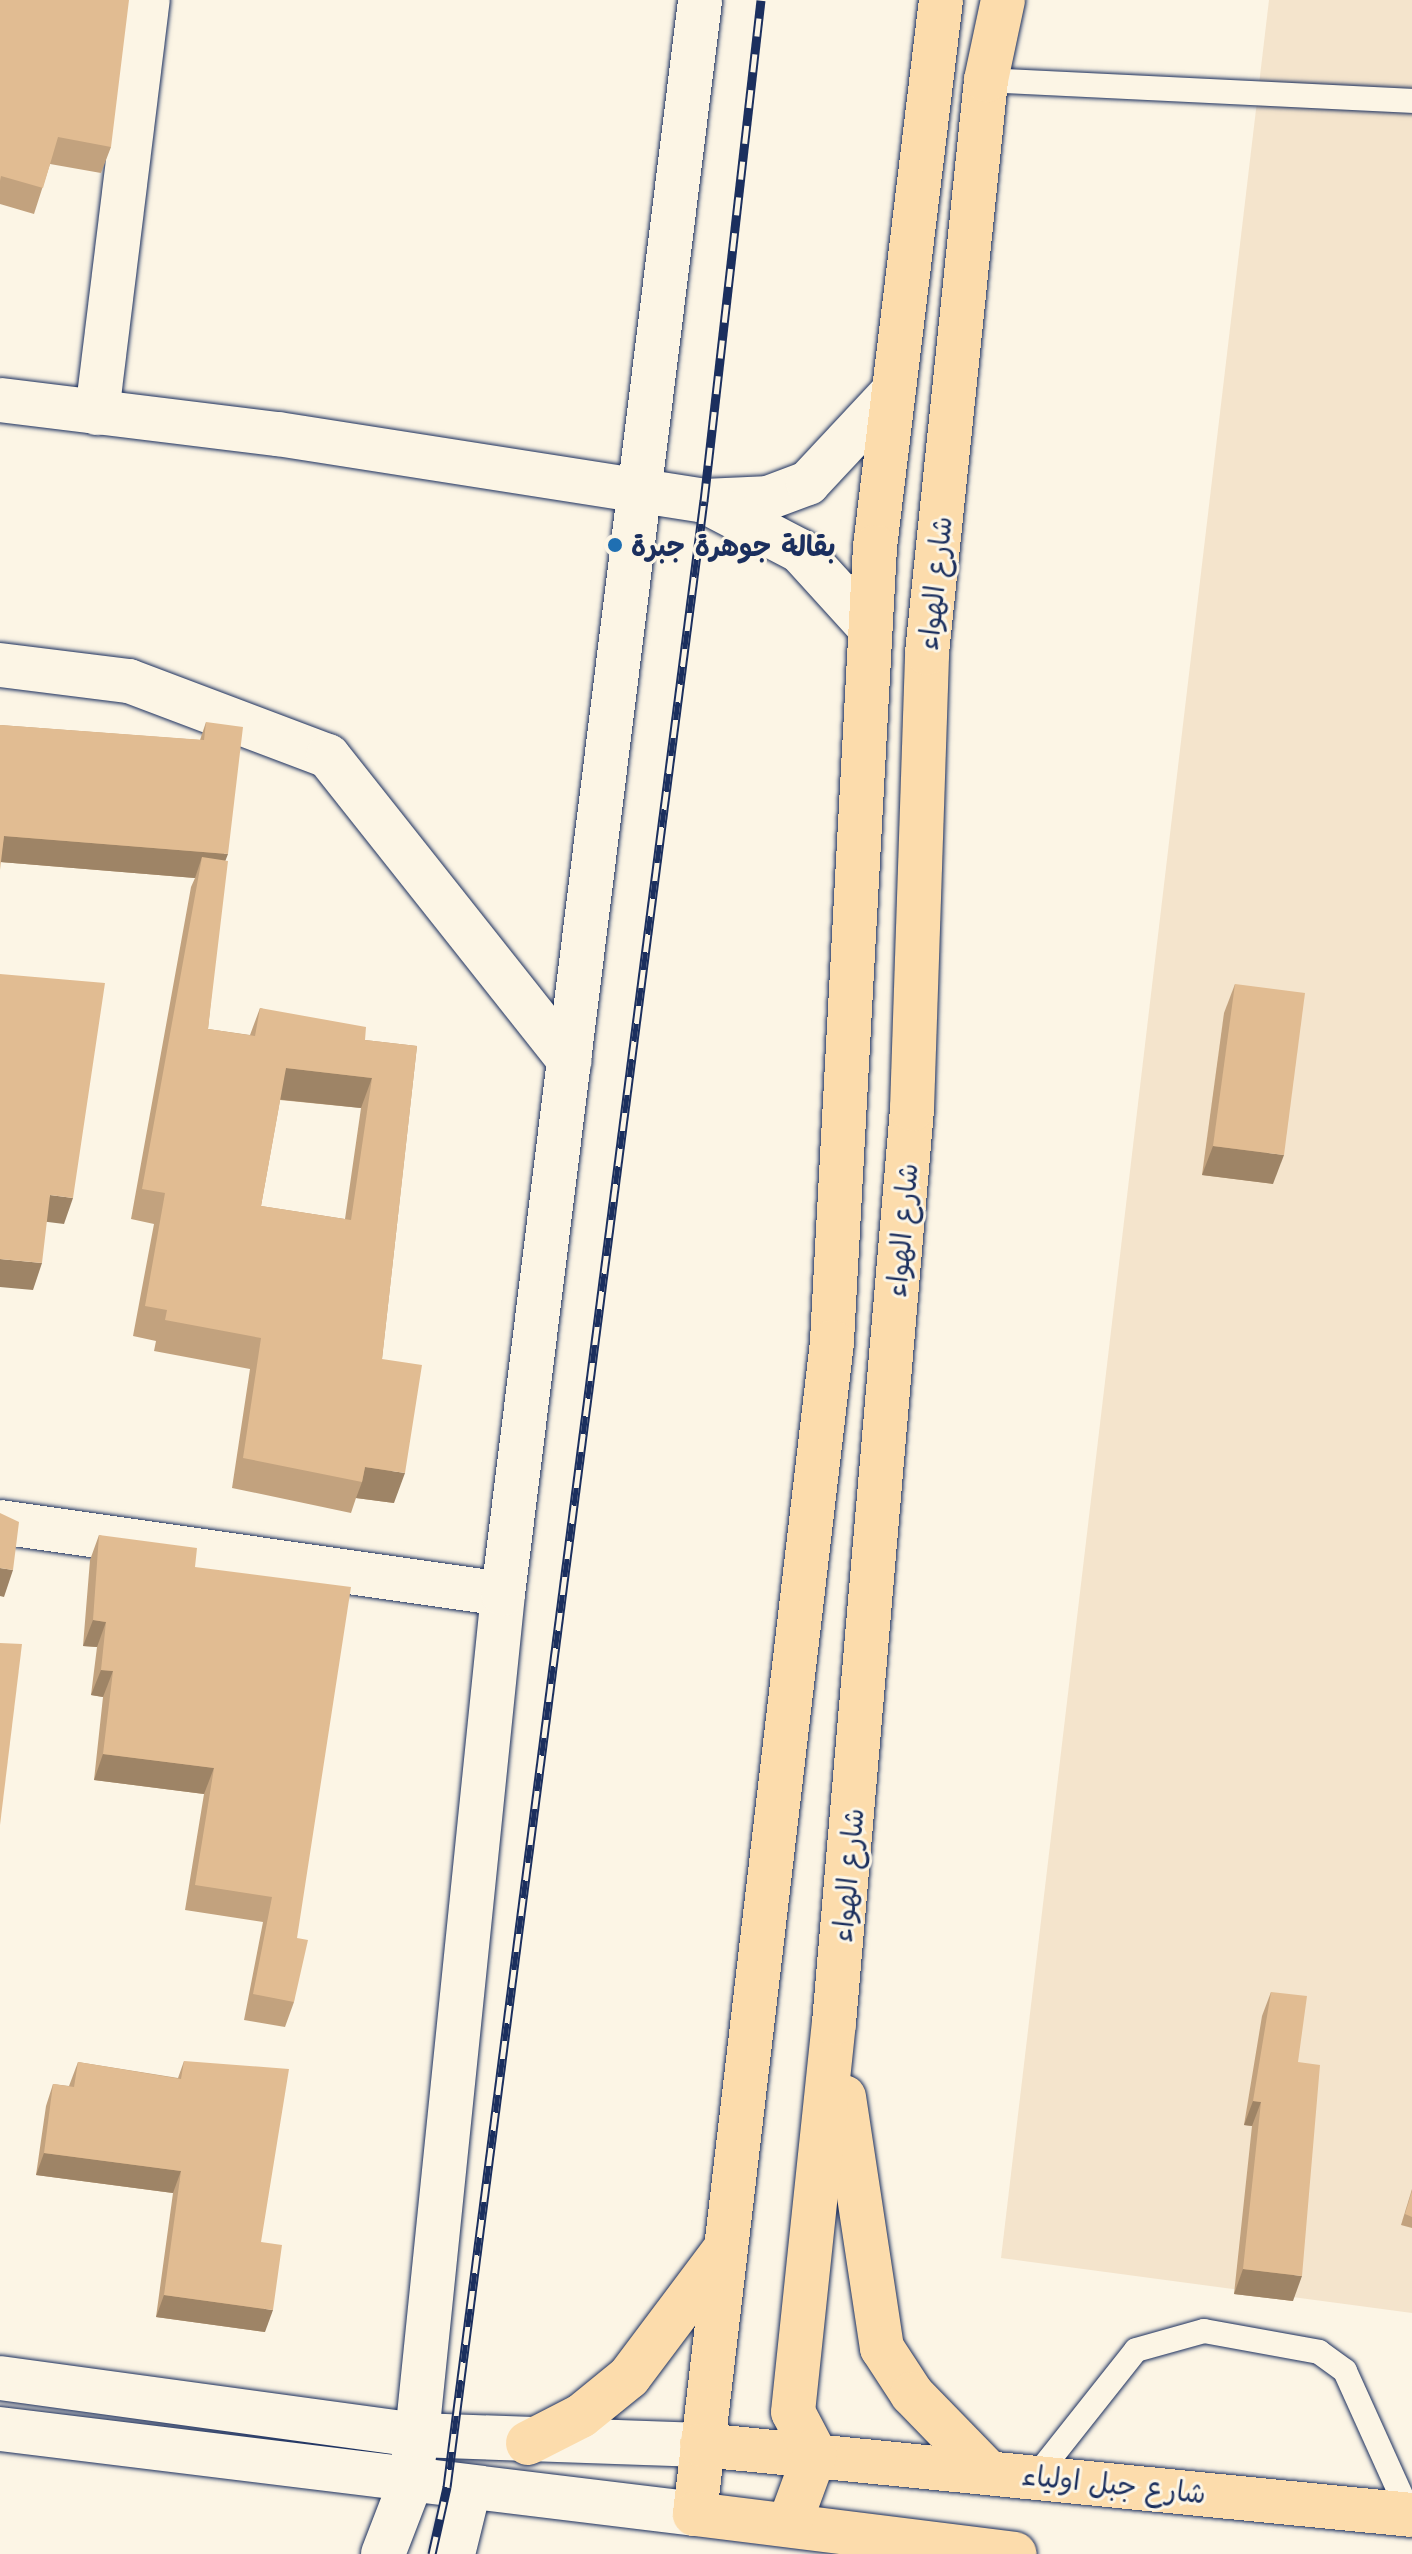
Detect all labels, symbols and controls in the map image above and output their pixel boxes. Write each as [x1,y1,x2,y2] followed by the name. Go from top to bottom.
[910,514,958,652] street label: شارع الهواء
[631,528,836,562] place label: بقالة جوهرة جبرة
[606,536,624,554] marker: بقالة جوهرة جبرة
[878,1162,924,1298] street label: شارع الهواء
[824,1807,870,1943] street label: شارع الهواء
[1020,2457,1208,2509] street label: شارع جبل اولياء

